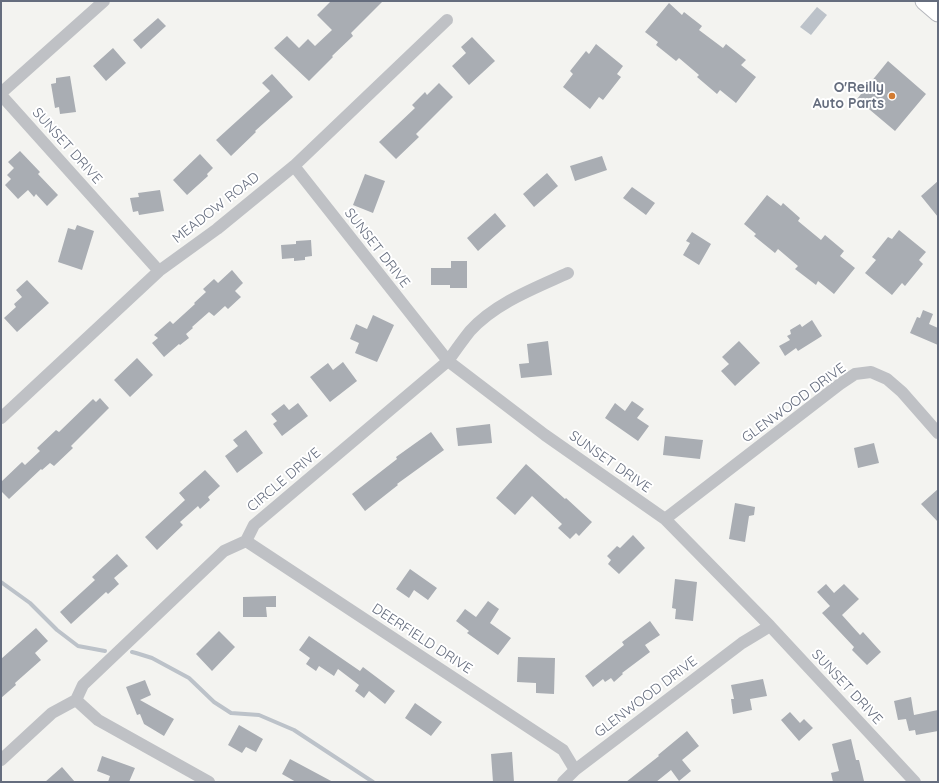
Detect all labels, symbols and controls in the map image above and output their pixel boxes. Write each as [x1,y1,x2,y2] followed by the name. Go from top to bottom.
[813,80,884,112] place label: O'Reilly Auto Parts
[887,91,897,101] marker: O'Reilly Auto Parts
[29,105,105,187] street label: SUNSET DRIVE
[169,169,263,247] street label: MEADOW ROAD
[341,205,413,291] street label: SUNSET DRIVE
[739,360,849,446] street label: GLENWOOD DRIVE
[566,427,654,497] street label: SUNSET DRIVE
[244,444,324,516] street label: CIRCLE DRIVE
[369,600,475,678] street label: DEERFIELD DRIVE
[808,646,886,728] street label: SUNSET DRIVE
[591,653,701,741] street label: GLENWOOD DRIVE

